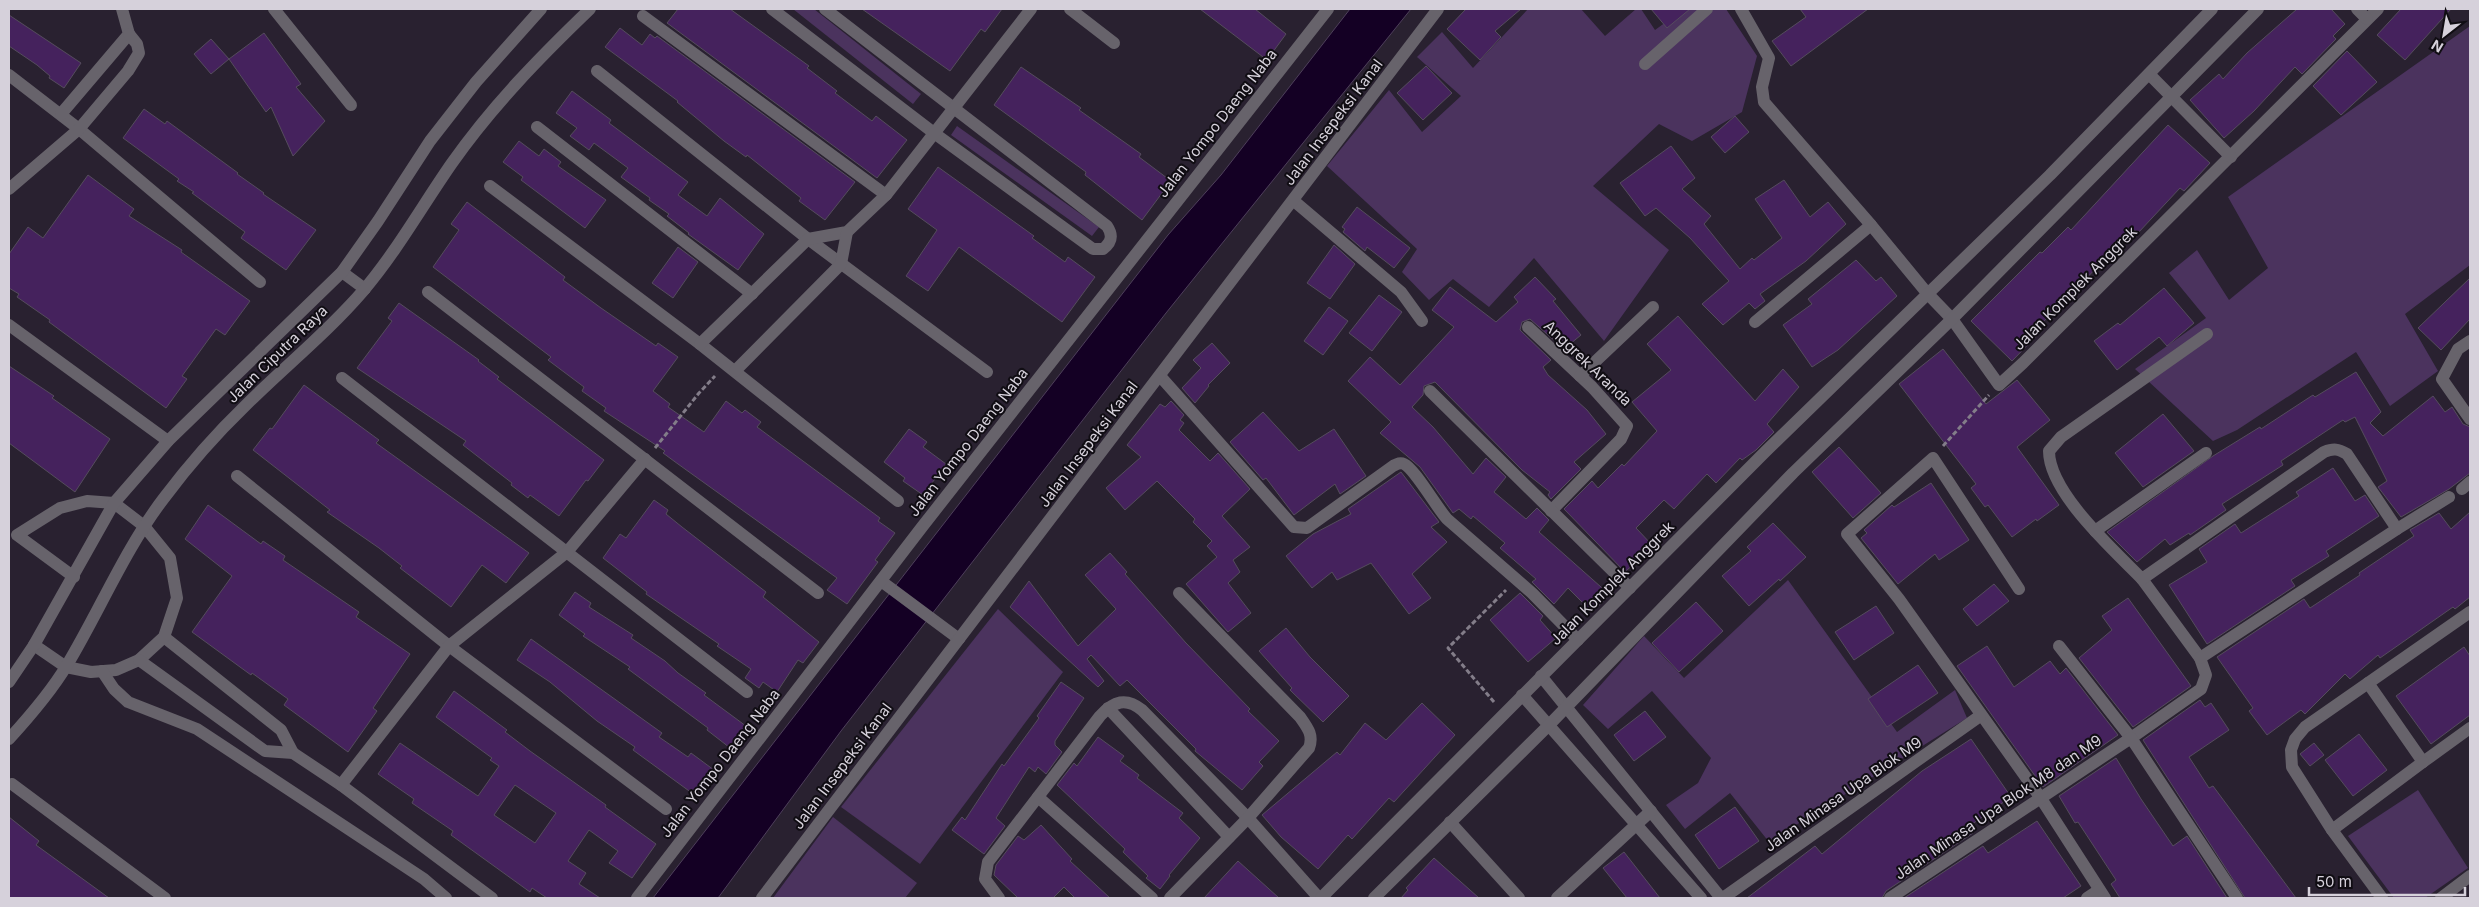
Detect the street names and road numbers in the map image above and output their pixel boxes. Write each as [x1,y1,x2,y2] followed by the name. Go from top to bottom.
[1153,45,1281,201] street label: Jalan Yompo Daeng Naba
[1279,55,1387,189] street label: Jalan Insepeksi Kanal
[2009,221,2142,354] street label: Jalan Komplek Anggrek
[223,301,331,407] street label: Jalan Ciputra Raya
[1540,316,1636,410] street label: Anggrek Aranda
[904,364,1032,520] street label: Jalan Yompo Daeng Naba
[1034,377,1142,511] street label: Jalan Insepeksi Kanal
[1546,516,1679,649] street label: Jalan Komplek Anggrek
[656,685,784,841] street label: Jalan Yompo Daeng Naba
[788,699,896,833] street label: Jalan Insepeksi Kanal
[1891,730,2105,884] street label: Jalan Minasa Upa Blok M8 dan M9
[1761,732,1925,856] street label: Jalan Minasa Upa Blok M9

